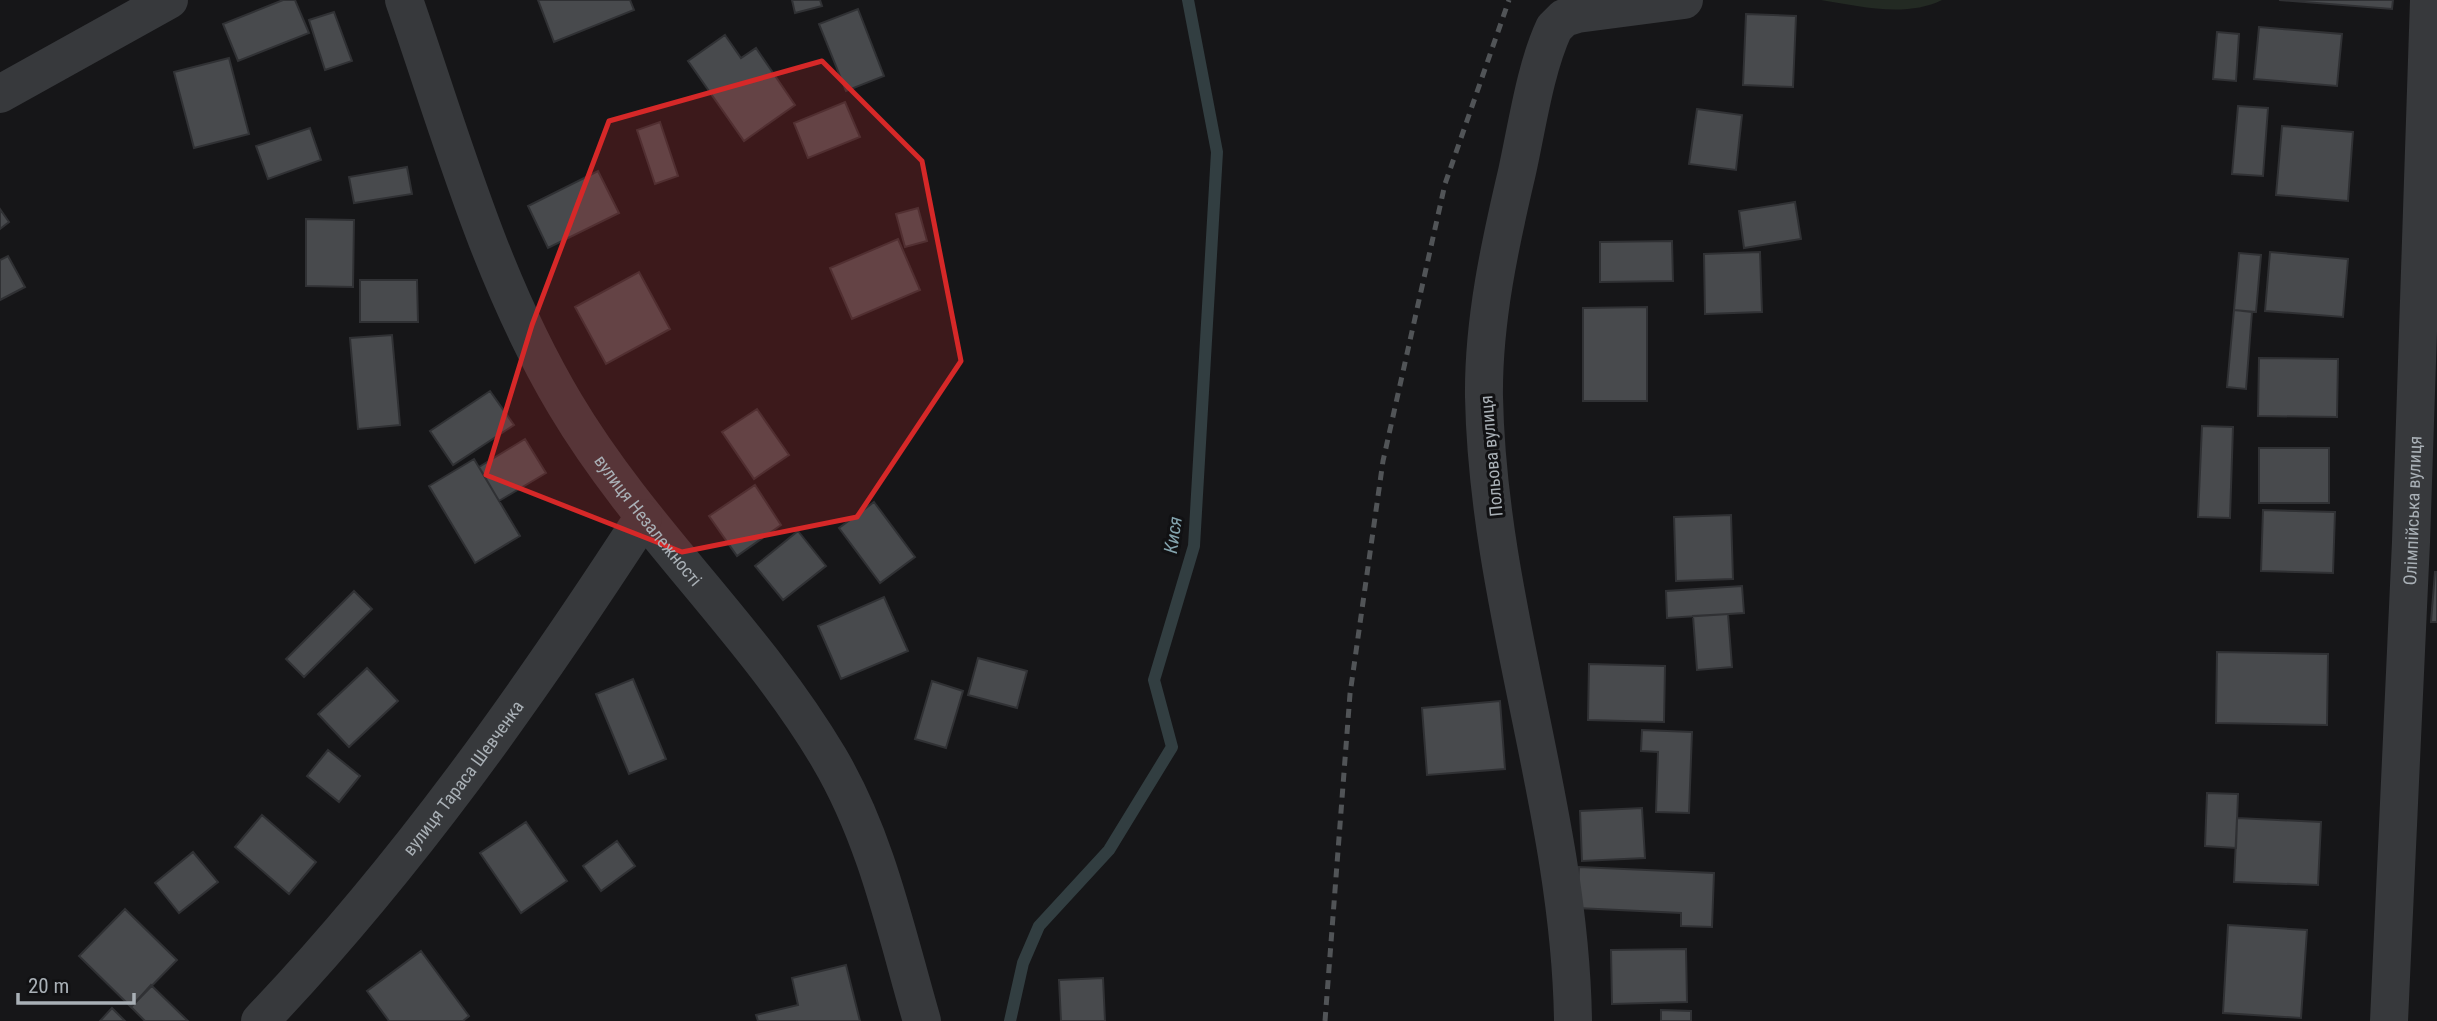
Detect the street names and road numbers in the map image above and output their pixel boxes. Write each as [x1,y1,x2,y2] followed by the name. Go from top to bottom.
[1475,395,1507,517] street label: Польова вулиця
[2399,436,2425,586] street label: Олімпійська вулиця
[591,451,707,590] street label: вулиця Незалежності
[398,696,527,859] street label: вулиця Тараса Шевченка

